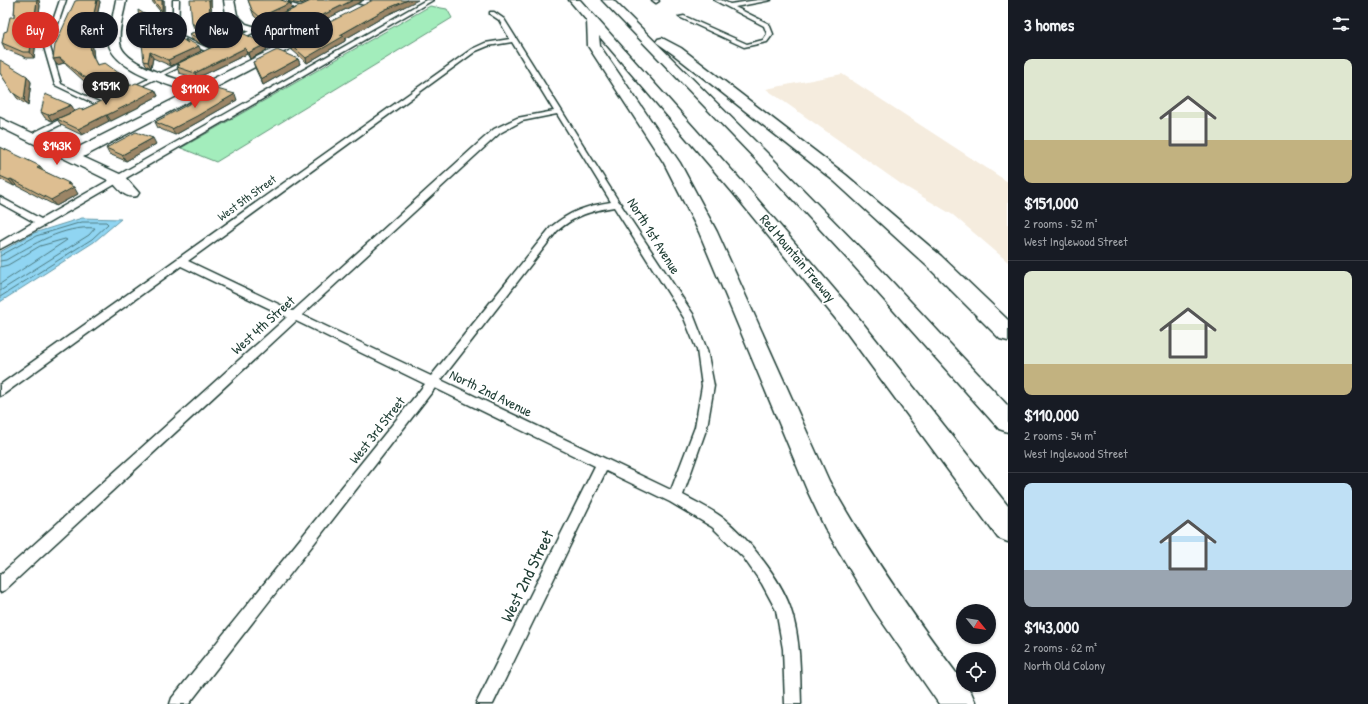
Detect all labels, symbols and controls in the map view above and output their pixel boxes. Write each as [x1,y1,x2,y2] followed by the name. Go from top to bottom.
[12,12,59,48] chip: Buy
[67,12,118,48] chip: Rent
[126,12,187,48] chip: Filters
[195,12,243,48] chip: New
[251,12,333,48] chip: Apartment
[1024,13,1074,36] text: 3 homes
[1330,13,1352,35] icon: filters
[78,72,134,106] pin: $151K
[167,75,223,109] pin: $110K
[92,76,120,94] text: $151K
[181,79,209,97] text: $110K
[1152,85,1224,157] icon: home
[29,132,85,166] pin: $143K
[43,136,71,154] text: $143K
[214,170,280,225] street label: West 5th Street
[1024,191,1078,214] text: $151,000
[623,194,686,278] street label: North 1st Avenue
[755,210,841,306] street label: Red Mountain Freeway
[1024,214,1097,232] text: 2 rooms · 52 m²
[1024,232,1128,250] text: West Inglewood Street
[227,291,299,358] street label: West 4th Street
[1152,297,1224,369] icon: home
[447,364,536,421] street label: North 2nd Avenue
[344,392,409,467] street label: West 3rd Street
[1024,403,1079,426] text: $110,000
[1024,426,1096,444] text: 2 rooms · 54 m²
[1024,444,1128,462] text: West Inglewood Street
[1152,509,1224,581] icon: home
[494,525,559,625] street label: West 2nd Street
[956,604,996,644] north arrow
[956,604,996,692] map controls
[1024,615,1079,638] text: $143,000
[1024,638,1097,656] text: 2 rooms · 62 m²
[956,652,996,692] button: locate
[1024,656,1105,674] text: North Old Colony

